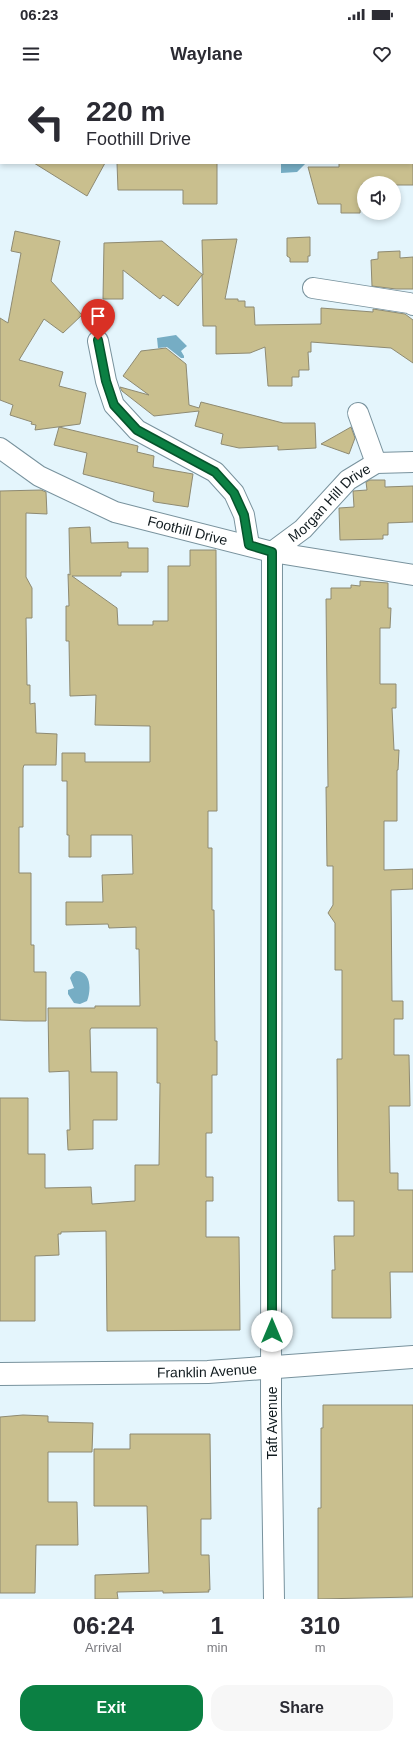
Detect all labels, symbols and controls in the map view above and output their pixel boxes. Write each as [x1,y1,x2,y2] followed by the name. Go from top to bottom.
[20,6,58,23] text: 06:23
[20,43,42,65] icon: menu
[371,43,393,65] icon: heart
[170,44,243,64] text: Waylane
[20,96,72,148] icon: left
[86,96,165,127] text: 220 m
[86,129,191,149] text: Foothill Drive
[357,176,401,220] map controls
[357,176,401,220] button: sound
[81,299,115,340] pin
[87,305,109,327] icon: arrive
[285,460,373,545] street label: Morgan Hill Drive
[146,513,229,548] street label: Foothill Drive
[251,1310,293,1352] position arrow
[157,1360,258,1380] street label: Franklin Avenue
[264,1386,280,1459] street label: Taft Avenue
[73,1612,134,1639] text: 06:24
[210,1612,224,1639] text: 1
[300,1612,340,1639] text: 310
[85,1640,122,1655] text: Arrival
[207,1640,228,1655] text: min
[315,1640,326,1655] text: m
[20,1685,203,1731] button: Exit
[211,1685,393,1731] button: Share

